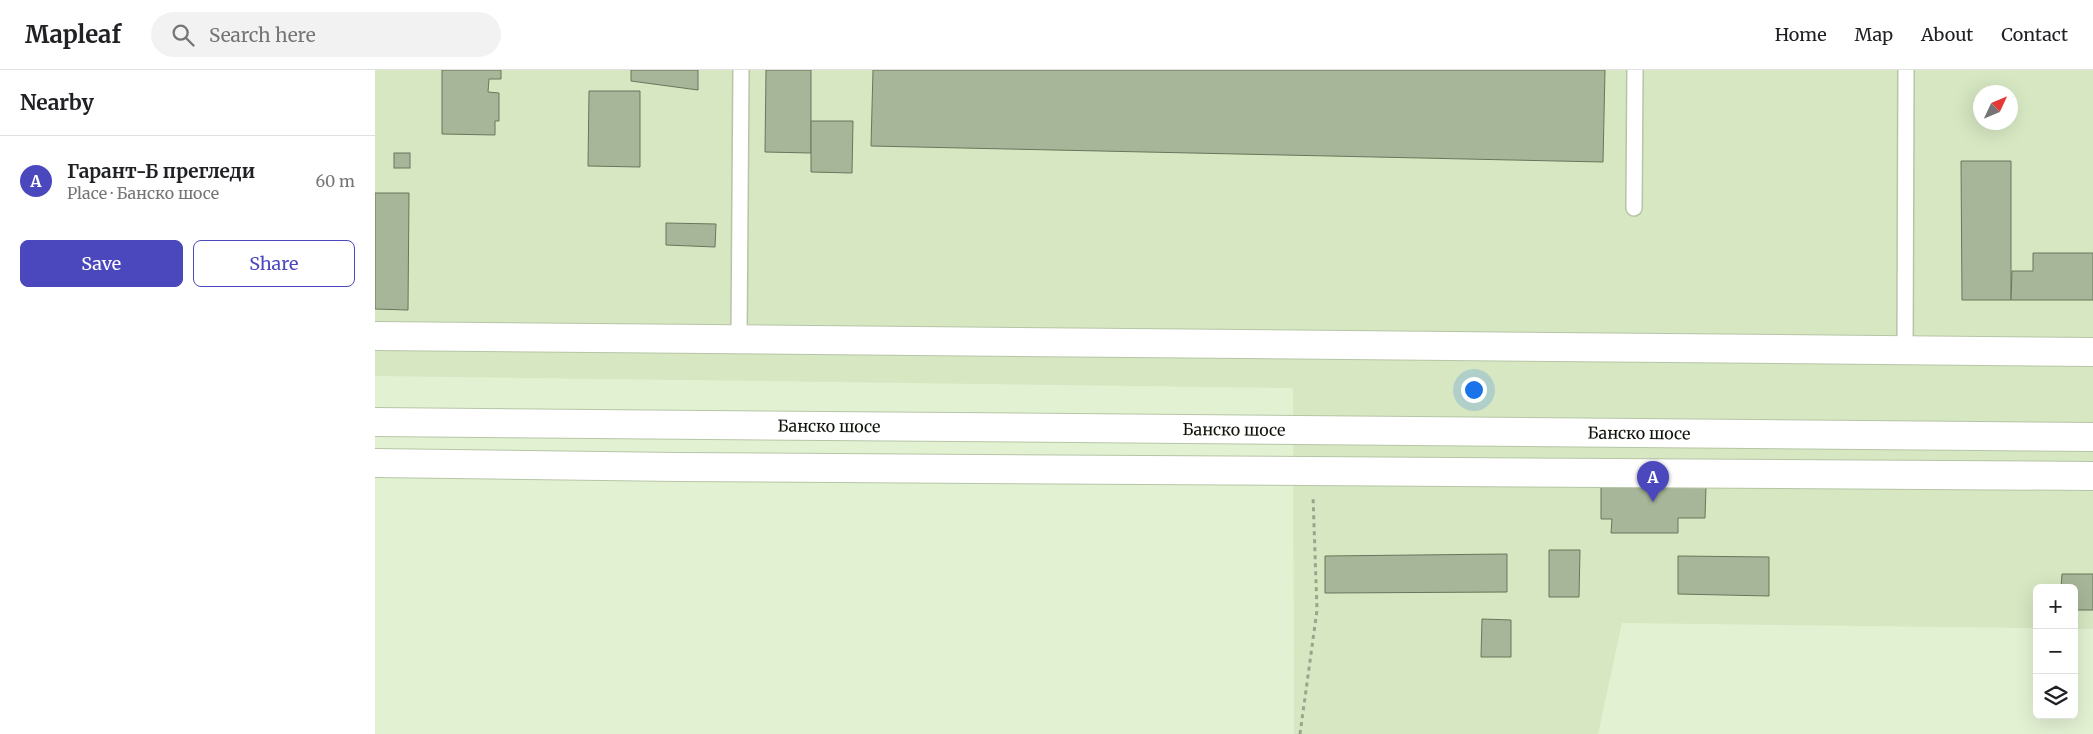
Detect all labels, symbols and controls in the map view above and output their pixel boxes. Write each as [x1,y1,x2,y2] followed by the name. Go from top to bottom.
[151,12,501,57] search box
[25,19,121,50] text: Mapleaf
[169,21,197,49] icon: search
[209,23,316,47] text: Search here
[1775,23,1827,46] text: Home
[1855,23,1893,46] text: Map
[1921,23,1973,46] text: About
[2001,23,2068,46] text: Contact
[1973,85,2018,130] north arrow
[20,89,94,116] text: Nearby
[67,159,255,183] text: Гарант-Б прегледи
[30,171,42,191] text: A
[315,171,355,191] text: 60 m
[67,183,219,203] text: Place · Банско шосе
[20,240,183,287] button: Save
[193,240,355,287] button: Share
[1461,377,1487,403] your location
[777,416,881,436] street label: Банско шосе
[1182,419,1286,440] street label: Банско шосе
[1587,423,1690,443] street label: Банско шосе
[1637,461,1669,502] pin: A
[2033,584,2078,719] map controls
[2033,584,2078,629] button: +
[2033,629,2078,674] button: −
[2033,674,2078,719] button: layers

